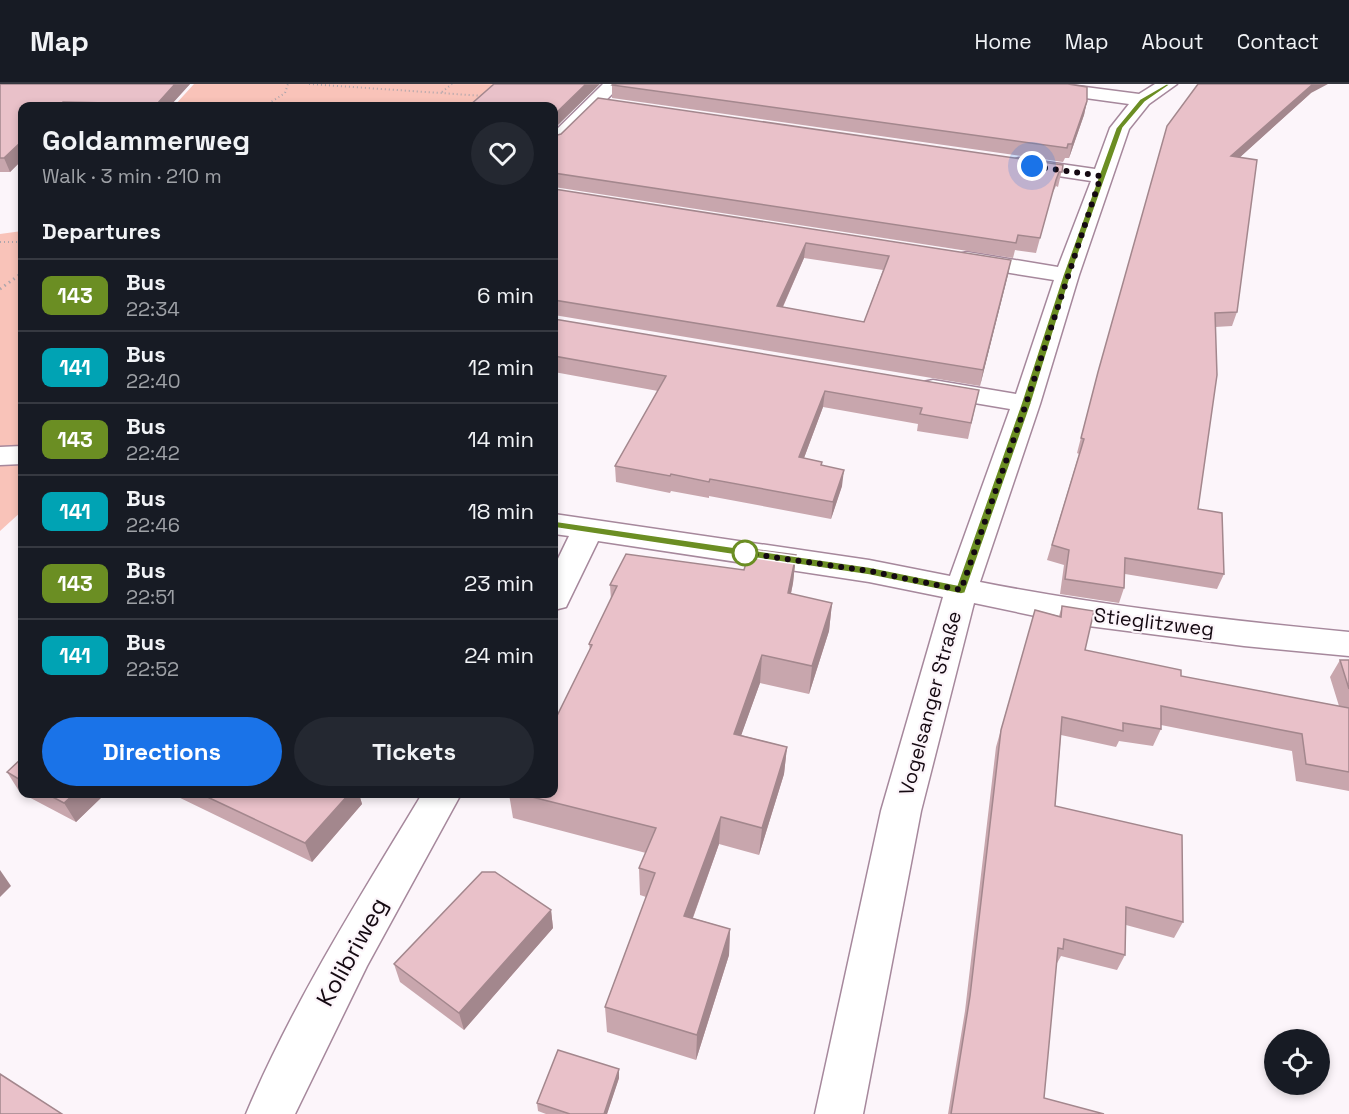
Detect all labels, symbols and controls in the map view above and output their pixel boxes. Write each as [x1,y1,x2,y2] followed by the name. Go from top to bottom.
[30,23,89,59] text: Map
[974,28,1032,55] text: Home
[1065,28,1109,55] text: Map
[1142,28,1204,55] text: About
[1237,28,1319,55] text: Contact
[42,122,250,158] text: Goldammerweg
[471,122,534,185] button: heart
[1017,151,1047,181] your location
[42,163,222,189] text: Walk · 3 min · 210 m
[42,217,161,245] text: Departures
[126,268,166,296] text: Bus
[477,281,534,309] text: 6 min
[57,282,93,309] text: 143
[126,296,180,322] text: 22:34
[126,340,166,368] text: Bus
[468,353,534,381] text: 12 min
[59,354,91,381] text: 141
[126,368,181,394] text: 22:40
[126,412,166,440] text: Bus
[468,425,534,453] text: 14 min
[57,426,93,453] text: 143
[126,440,180,466] text: 22:42
[126,484,166,512] text: Bus
[468,497,534,525] text: 18 min
[59,498,91,525] text: 141
[126,512,180,538] text: 22:46
[732,540,758,566] unlabelled marker
[126,556,166,584] text: Bus
[464,569,534,597] text: 23 min
[57,570,93,597] text: 143
[126,584,175,610] text: 22:51
[1092,602,1216,642] street label: Stieglitzweg
[893,608,967,798] street label: Vogelsanger Straße
[126,628,166,656] text: Bus
[464,641,534,669] text: 24 min
[59,642,91,669] text: 141
[126,656,179,682] text: 22:52
[42,717,282,786] button: Directions
[294,717,534,786] button: Tickets
[309,892,394,1012] street label: Kolibriweg
[1264,1029,1330,1095] map controls
[1264,1029,1330,1095] button: locate

